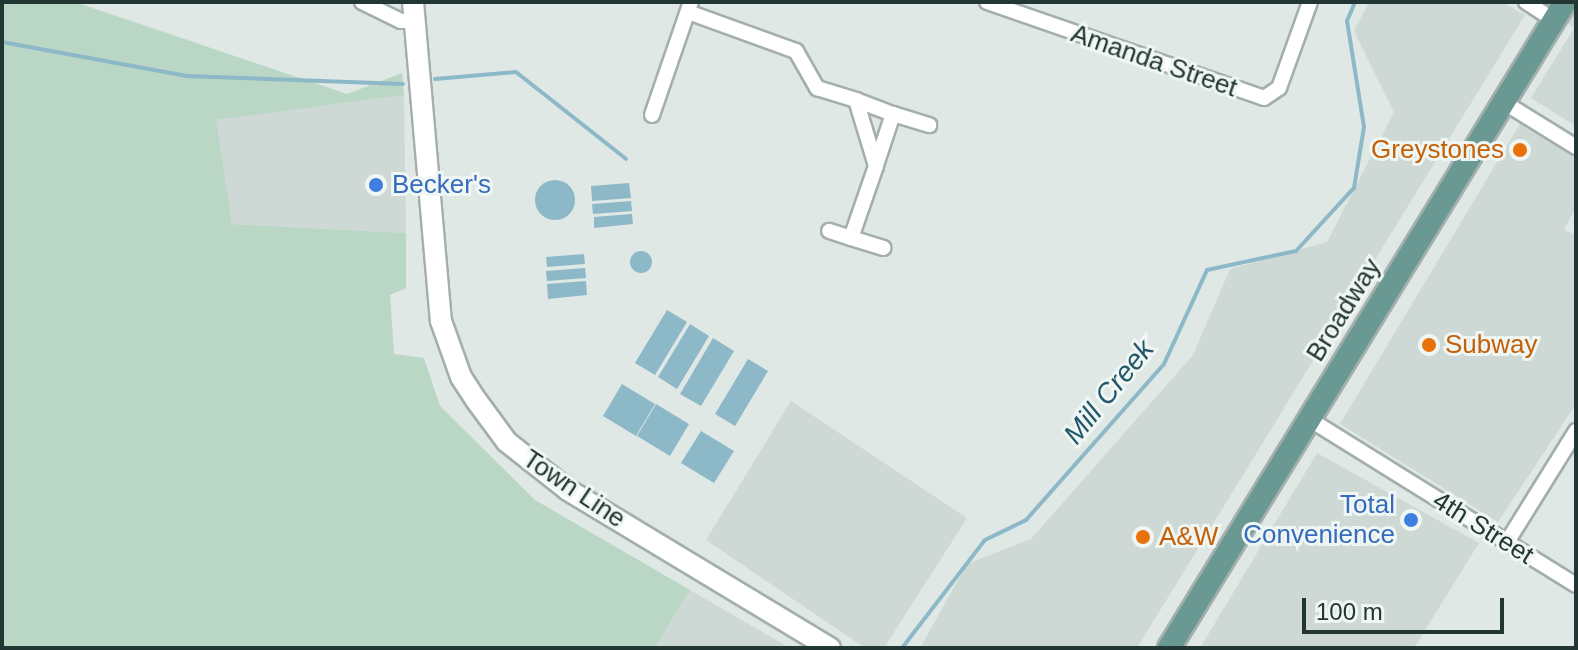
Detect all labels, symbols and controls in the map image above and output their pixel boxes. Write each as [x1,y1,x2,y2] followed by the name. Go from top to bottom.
[1067,18,1241,104] street label: Amanda Street
[1371,134,1504,166] place label: Greystones
[1511,141,1529,159] marker: Greystones
[392,169,491,201] place label: Becker's
[367,176,385,194] marker: Becker's
[1300,253,1388,367] street label: Broadway
[1445,329,1537,361] place label: Subway
[1057,333,1161,451] water label: Mill Creek
[1420,336,1438,354] marker: Subway
[517,443,631,535] street label: Town Line
[1427,485,1539,571] street label: 4th Street
[1243,489,1395,550] place label: Total Convenience
[1402,511,1420,529] marker: Total Convenience
[1159,521,1218,553] place label: A&W
[1134,528,1152,546] marker: A&W
[1306,582,1508,632] scale bar
[1316,598,1383,625] text: 100 m

